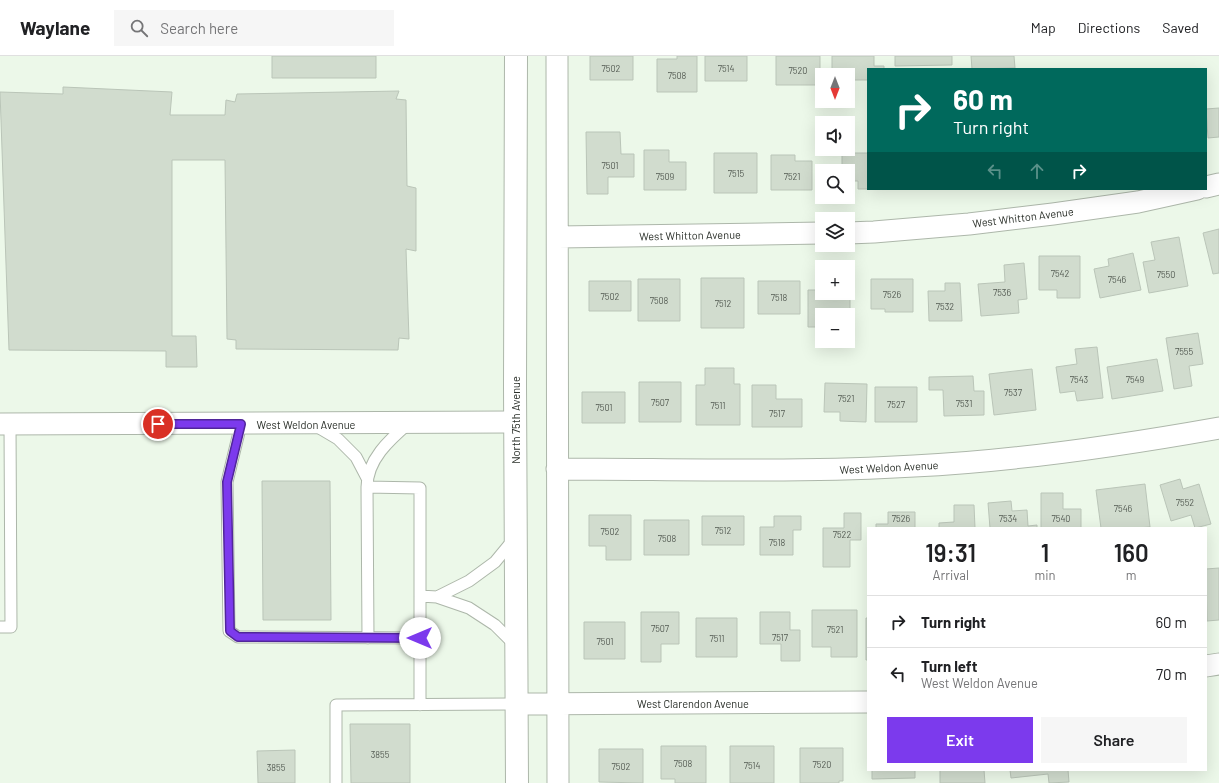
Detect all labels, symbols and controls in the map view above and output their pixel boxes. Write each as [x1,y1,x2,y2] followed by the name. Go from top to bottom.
[114,10,394,46] search box
[20,16,90,39] text: Waylane
[128,17,150,39] icon: search
[160,19,238,37] text: Search here
[1031,19,1056,36] text: Map
[1078,19,1140,36] text: Directions
[1162,19,1199,36] text: Saved
[602,63,621,74] house number: 7502
[718,63,734,74] house number: 7514
[789,65,807,76] house number: 7520
[815,68,855,108] north arrow
[815,68,855,348] map controls
[668,70,687,81] house number: 7508
[953,82,1013,116] text: 60 m
[887,84,939,136] icon: right
[815,116,855,156] button: sound
[953,116,1029,138] text: Turn right
[602,160,618,171] house number: 7501
[984,160,1006,182] icon: left
[1026,160,1048,182] icon: ahead
[1068,160,1090,182] icon: right
[815,164,855,204] button: search
[728,168,745,179] house number: 7515
[656,171,675,182] house number: 7509
[784,171,800,182] house number: 7521
[972,204,1074,230] street label: West Whitton Avenue
[815,212,855,252] button: layers
[639,228,741,242] street label: West Whitton Avenue
[815,260,855,300] button: +
[1051,268,1070,279] house number: 7542
[1157,269,1175,280] house number: 7550
[1108,274,1127,285] house number: 7546
[993,287,1011,298] house number: 7536
[883,289,902,300] house number: 7526
[601,291,620,302] house number: 7502
[771,292,788,303] house number: 7518
[650,295,669,306] house number: 7508
[715,298,731,309] house number: 7512
[936,301,954,312] house number: 7532
[815,308,855,348] button: −
[1175,346,1193,357] house number: 7555
[1070,374,1089,385] house number: 7543
[1126,374,1145,385] house number: 7549
[509,376,522,464] street label: North 75th Avenue
[1004,387,1023,398] house number: 7537
[838,393,854,404] house number: 7521
[651,397,670,408] house number: 7507
[956,398,972,409] house number: 7531
[887,399,906,410] house number: 7527
[711,400,725,411] house number: 7511
[596,402,612,413] house number: 7501
[141,407,175,441] pin
[769,408,786,419] house number: 7517
[147,413,169,435] icon: arrive
[257,418,356,431] street label: West Weldon Avenue
[839,458,939,476] street label: West Weldon Avenue
[1176,497,1194,508] house number: 7552
[1114,503,1133,514] house number: 7546
[892,513,911,524] house number: 7526
[999,513,1017,524] house number: 7534
[1052,513,1070,524] house number: 7540
[715,525,731,536] house number: 7512
[601,526,620,537] house number: 7502
[833,529,851,540] house number: 7522
[658,533,677,544] house number: 7508
[769,537,786,548] house number: 7518
[925,538,976,567] text: 19:31
[1041,538,1049,567] text: 1
[1114,538,1149,567] text: 160
[933,567,969,583] text: Arrival
[1034,567,1056,583] text: min
[1126,567,1137,583] text: m
[887,611,909,633] icon: right
[921,613,986,631] text: Turn right
[1155,613,1187,631] text: 60 m
[399,617,441,659] position arrow
[651,623,670,634] house number: 7507
[827,624,843,635] house number: 7521
[772,632,789,643] house number: 7517
[710,633,724,644] house number: 7511
[597,636,613,647] house number: 7501
[921,657,977,675] text: Turn left
[887,663,909,685] icon: left
[1156,665,1187,683] text: 70 m
[921,675,1038,691] text: West Weldon Avenue
[637,697,749,710] street label: West Clarendon Avenue
[887,717,1033,763] button: Exit
[1041,717,1187,763] button: Share
[371,749,390,760] house number: 3855
[674,758,693,769] house number: 7508
[813,759,831,770] house number: 7520
[744,760,760,771] house number: 7514
[612,761,631,772] house number: 7502
[267,762,286,773] house number: 3855

